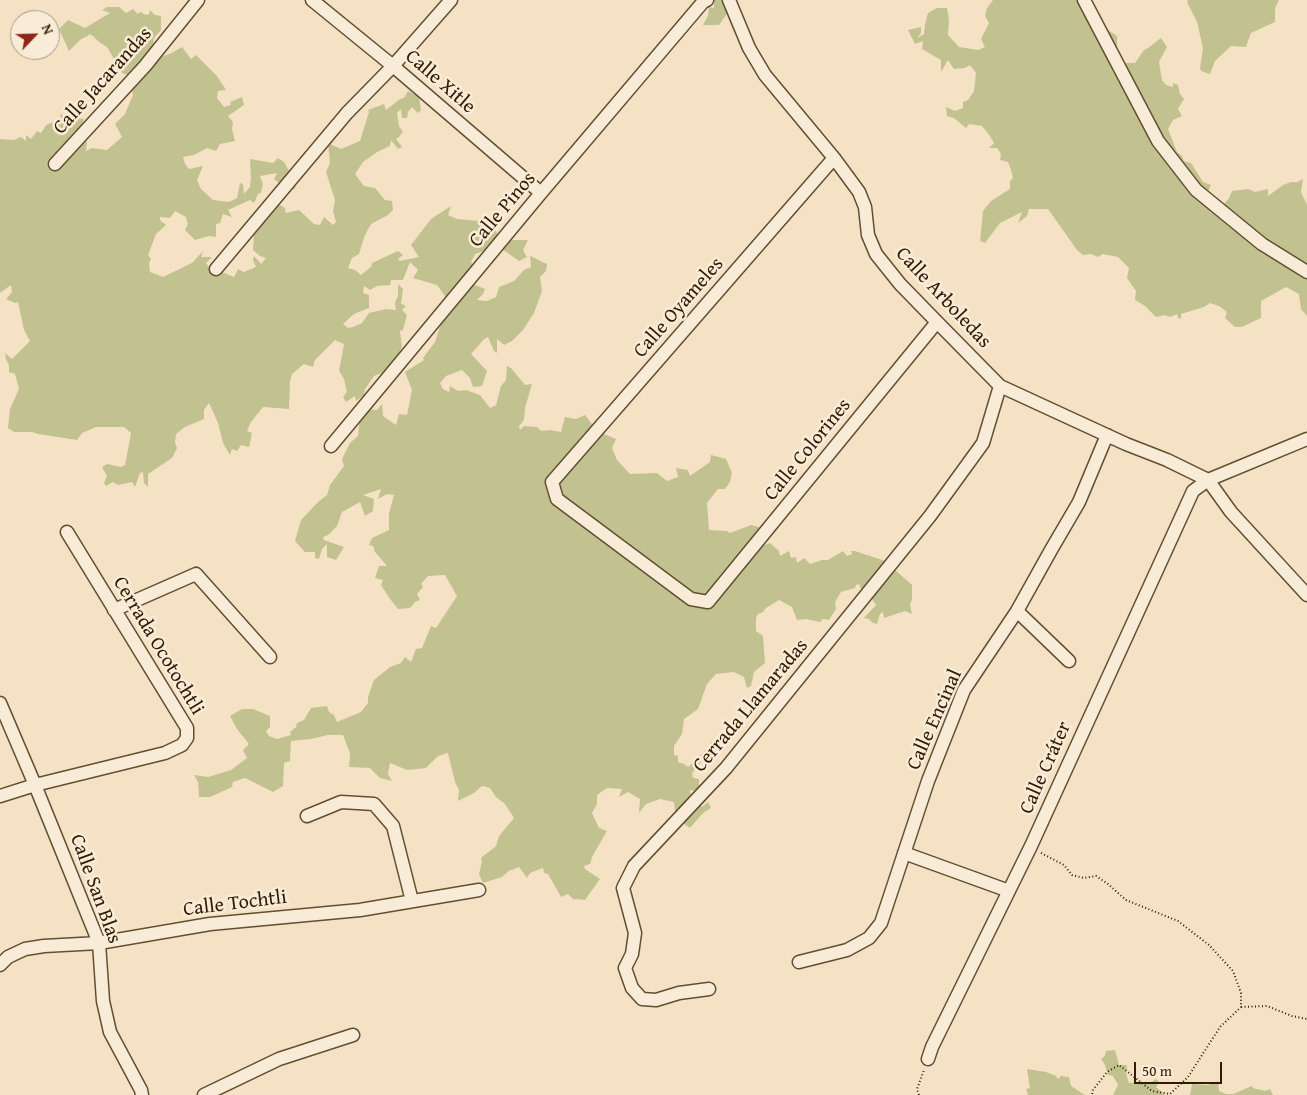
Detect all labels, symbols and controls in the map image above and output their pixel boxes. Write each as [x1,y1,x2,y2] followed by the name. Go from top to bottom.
[10,10,60,60] north arrow
[37,21,59,38] text: N
[49,22,157,140] street label: Calle Jacarandas
[400,45,480,119] street label: Calle Xitle
[465,167,541,253] street label: Calle Pinos
[890,243,996,353] street label: Calle Arboledas
[629,253,729,363] street label: Calle Oyameles
[759,394,857,506] street label: Calle Colorines
[107,572,209,720] street label: Cerrada Ocotochtli
[688,634,814,778] street label: Cerrada Llamaradas
[902,666,968,774] street label: Calle Encinal
[1015,718,1077,818] street label: Calle Cráter
[64,831,126,947] street label: Calle San Blas
[182,886,288,922] street label: Calle Tochtli
[1137,1052,1224,1084] scale bar
[1142,1060,1172,1081] text: 50 m

